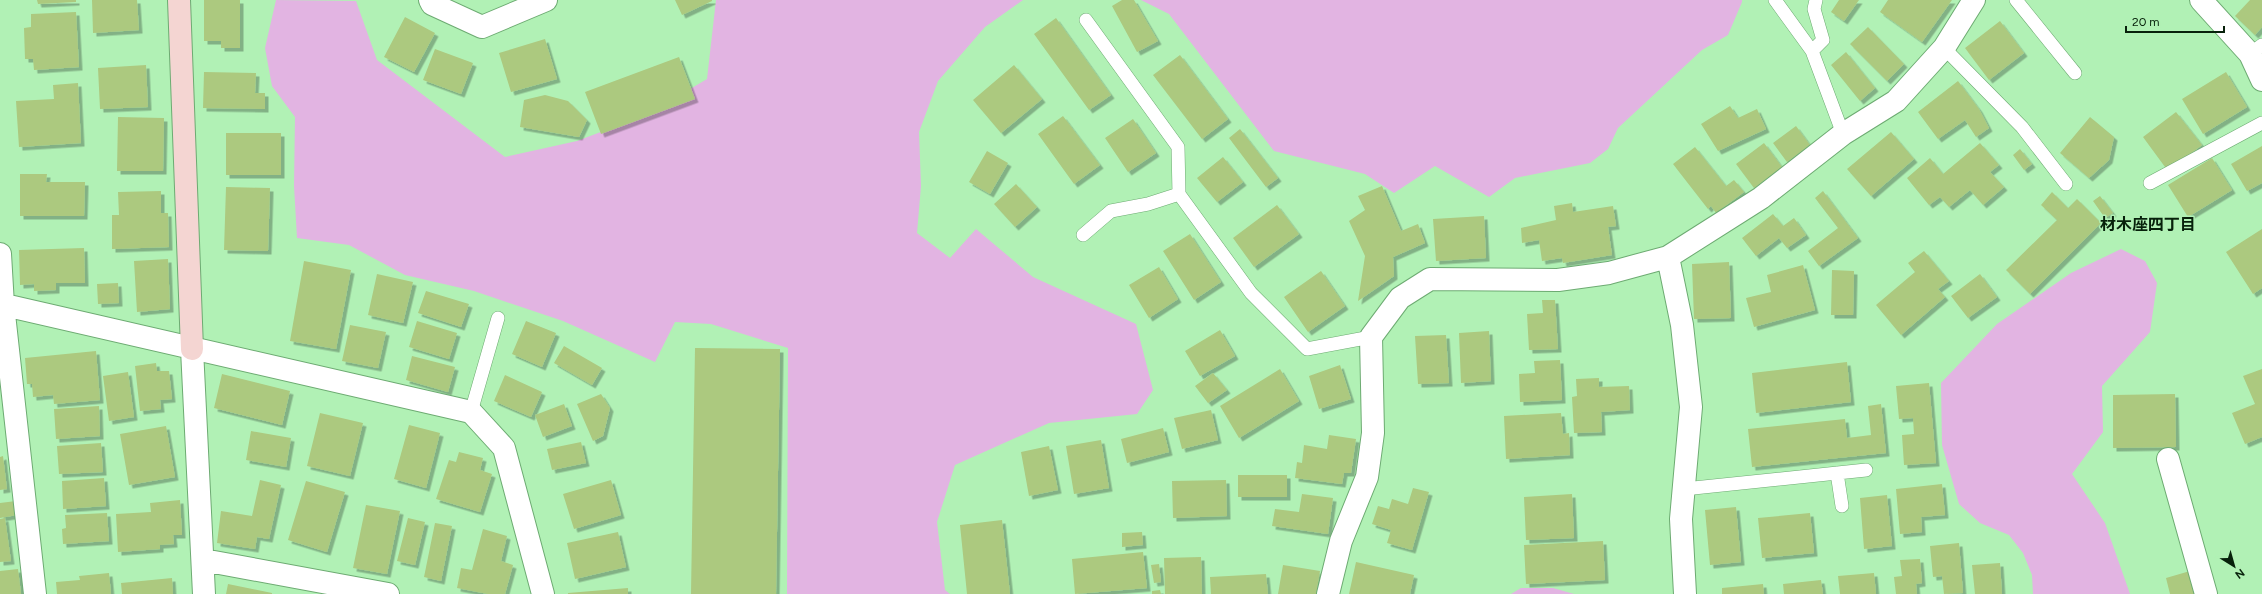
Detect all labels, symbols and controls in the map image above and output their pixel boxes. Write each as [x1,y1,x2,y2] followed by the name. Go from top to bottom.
[2126,8,2224,34] scale bar
[2132,15,2160,29] text: 20 m
[2100,215,2196,234] district label: 材木座四丁目
[2214,546,2254,586] north arrow
[2232,566,2247,581] text: N

